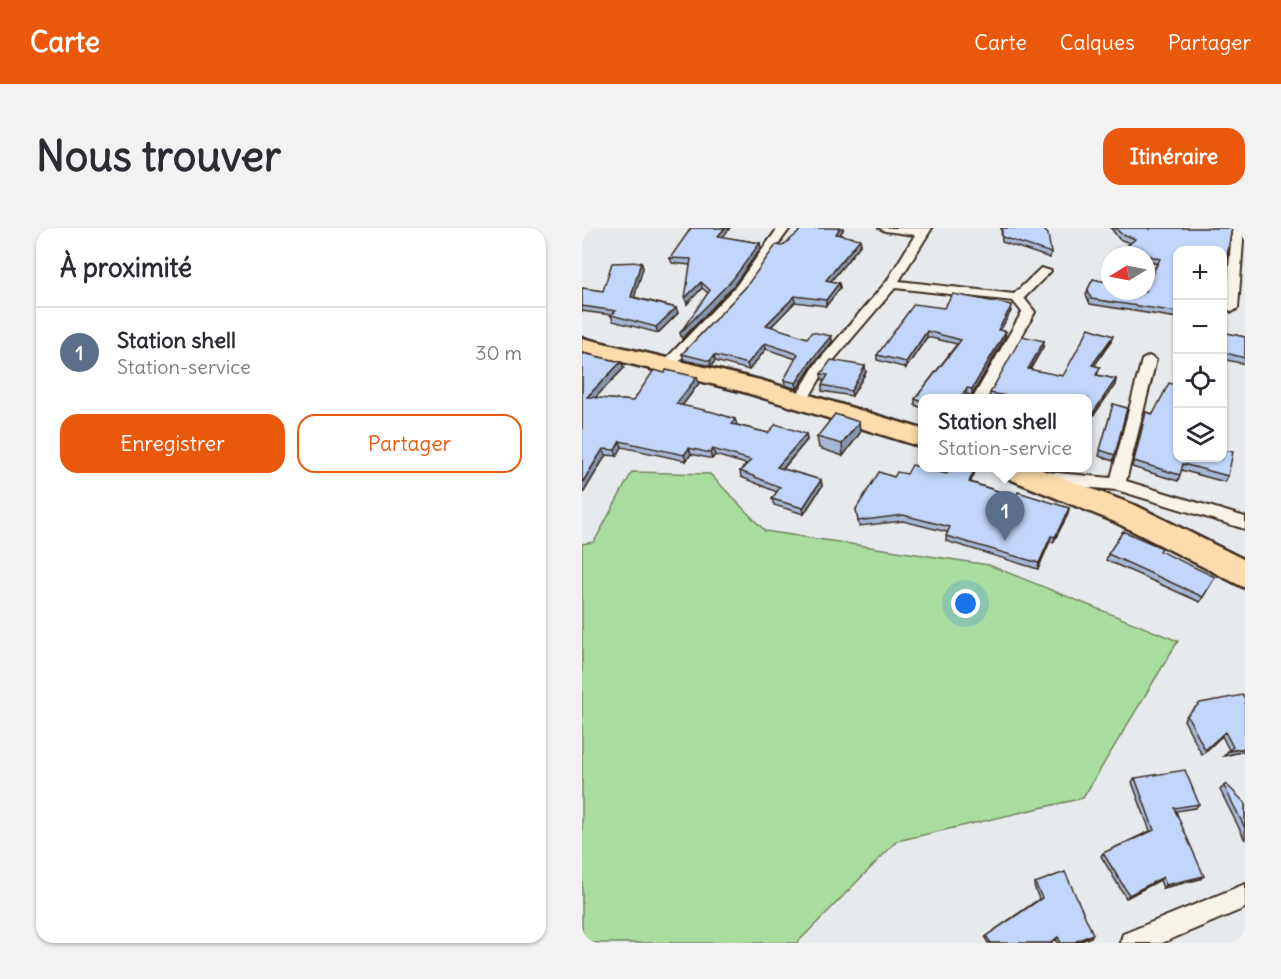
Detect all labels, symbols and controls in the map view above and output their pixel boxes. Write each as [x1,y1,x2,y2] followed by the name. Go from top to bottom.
[30,24,100,60] text: Carte
[974,29,1027,56] text: Carte
[1060,29,1135,56] text: Calques
[1168,29,1251,56] text: Partager
[1103,128,1245,185] button: Itinéraire
[36,130,281,182] text: Nous trouver
[1101,246,1155,300] north arrow
[1173,246,1227,462] map controls
[1173,246,1227,300] button: +
[60,251,192,284] text: À proximité
[1173,300,1227,354] button: −
[117,326,236,354] text: Station shell
[76,340,83,365] text: 1
[475,340,522,365] text: 30 m
[117,354,251,379] text: Station-service
[1173,354,1227,408] button: locate
[918,394,1092,472] popup
[938,407,1057,435] text: Station shell
[1173,408,1227,462] button: layers
[60,414,285,473] button: Enregistrer
[297,414,522,473] button: Partager
[938,435,1072,460] text: Station-service
[986,492,1024,541] pin: 1
[951,589,980,618] your location

